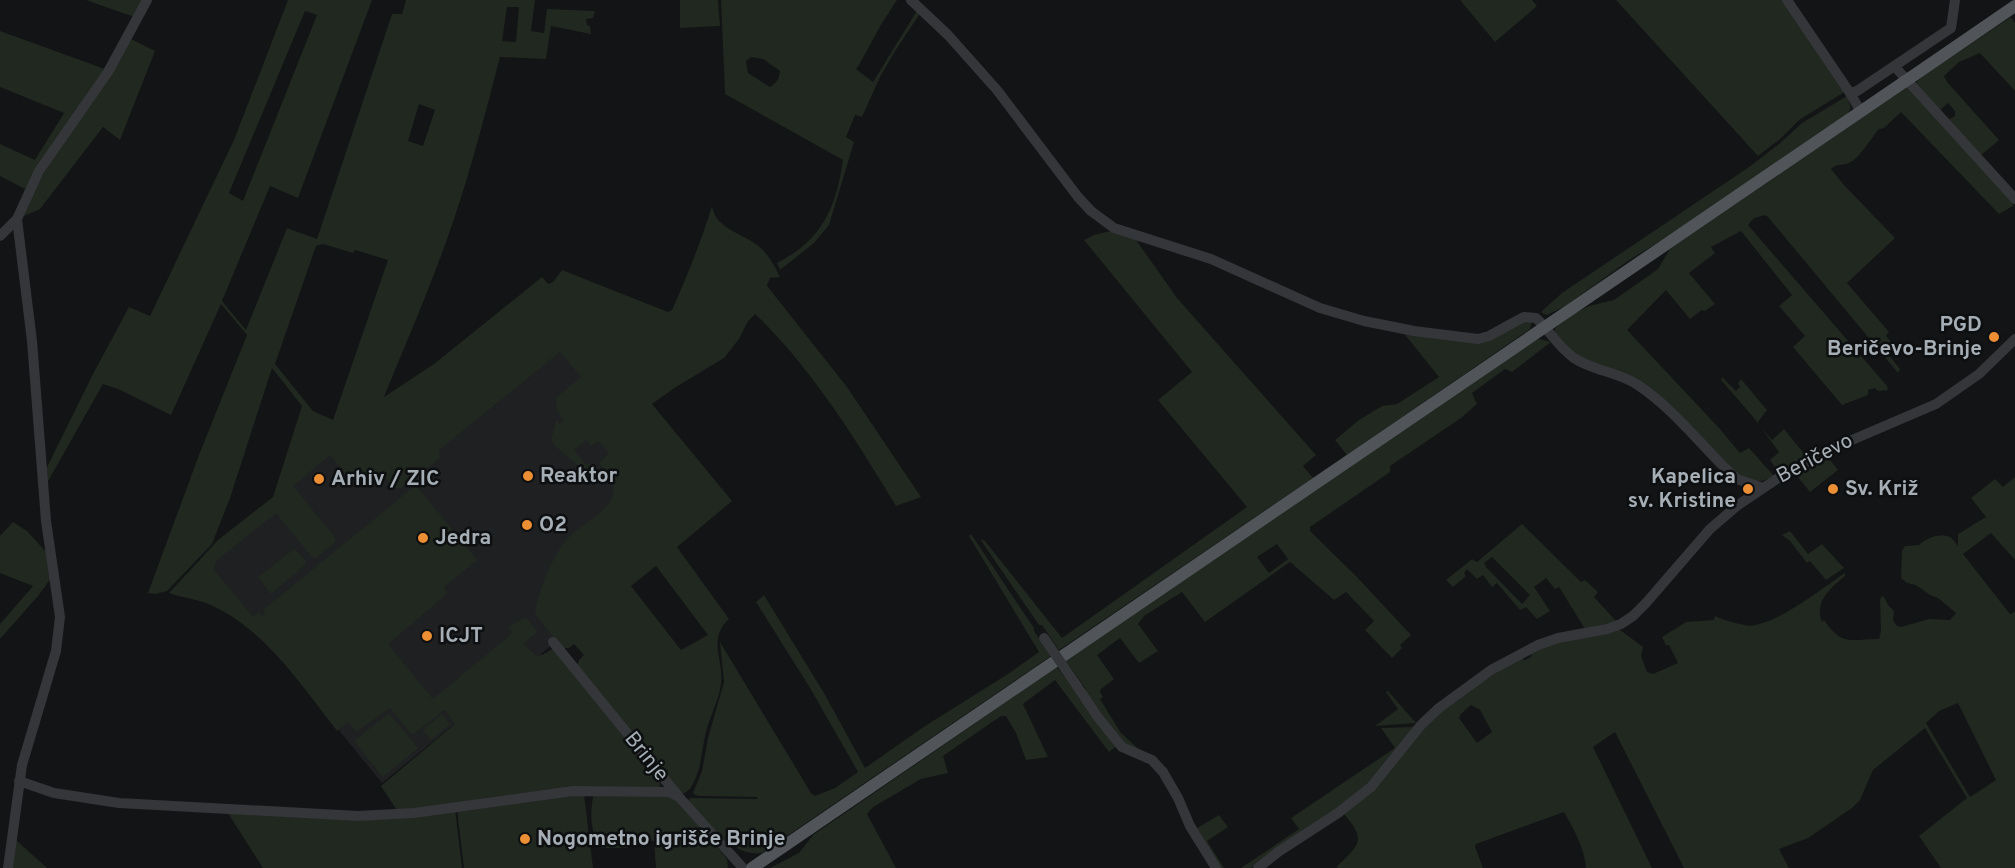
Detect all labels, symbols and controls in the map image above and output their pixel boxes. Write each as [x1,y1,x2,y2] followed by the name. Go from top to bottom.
[1827,312,1982,363] place label: PGD Beričevo-Brinje
[1987,330,2001,344] marker: PGD Beričevo-Brinje
[1772,428,1858,490] street label: Beričevo
[540,463,618,490] place label: Reaktor
[1628,464,1736,515] place label: Kapelica sv. Kristine
[331,466,439,493] place label: Arhiv / ZIC
[521,469,535,483] marker: Reaktor
[312,472,326,486] marker: Arhiv / ZIC
[1845,476,1919,503] place label: Sv. Križ
[1741,482,1755,496] marker: Kapelica sv. Kristine
[1826,482,1840,496] marker: Sv. Križ
[539,512,567,539] place label: O2
[520,518,534,532] marker: O2
[435,525,491,552] place label: Jedra
[416,531,430,545] marker: Jedra
[439,623,483,650] place label: ICJT
[420,629,434,643] marker: ICJT
[618,727,674,787] street label: Brinje
[537,826,785,853] place label: Nogometno igrišče Brinje
[518,832,532,846] marker: Nogometno igrišče Brinje

